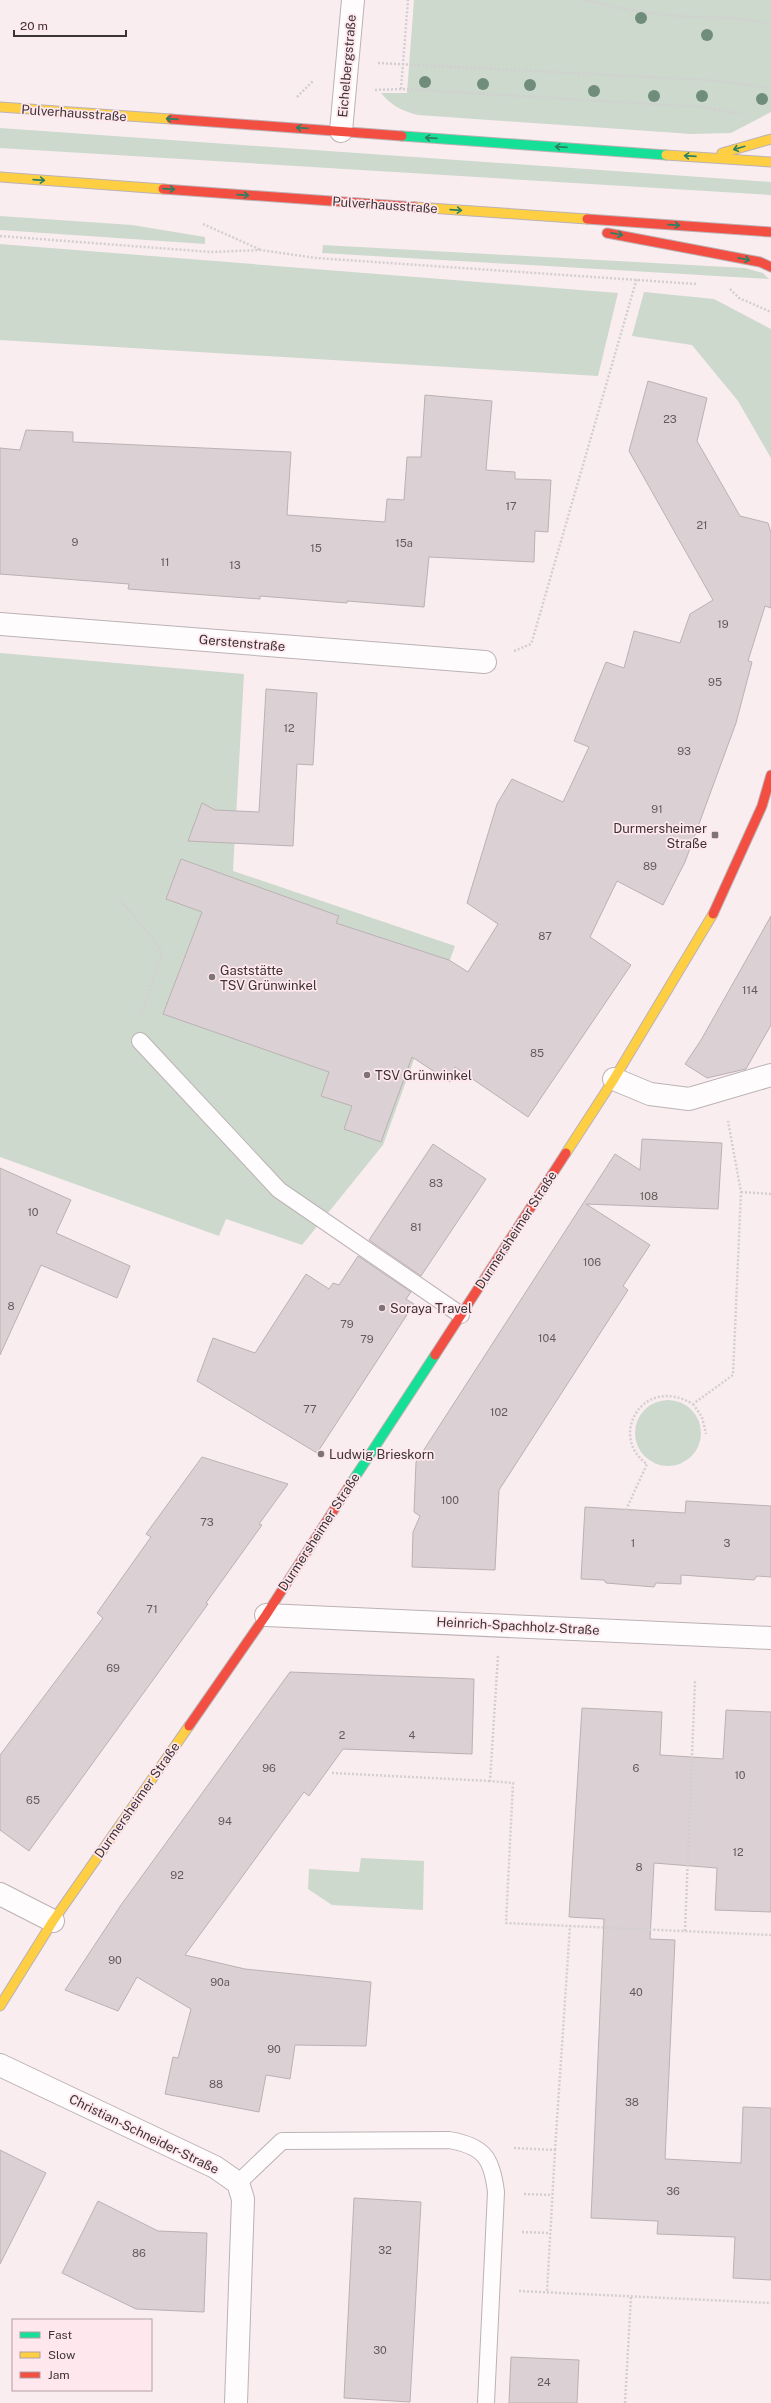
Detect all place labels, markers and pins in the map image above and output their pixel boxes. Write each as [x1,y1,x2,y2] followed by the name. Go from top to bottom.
[613,821,707,851] place label: Durmersheimer Straße
[710,830,720,840] marker: Durmersheimer Straße
[220,963,317,993] place label: Gaststätte TSV Grünwinkel
[207,972,217,982] marker: Gaststätte TSV Grünwinkel
[375,1068,472,1083] place label: TSV Grünwinkel
[362,1070,372,1080] marker: TSV Grünwinkel
[390,1301,472,1316] place label: Soraya Travel
[377,1303,387,1313] marker: Soraya Travel
[329,1447,434,1462] place label: Ludwig Brieskorn
[316,1449,326,1459] marker: Ludwig Brieskorn

